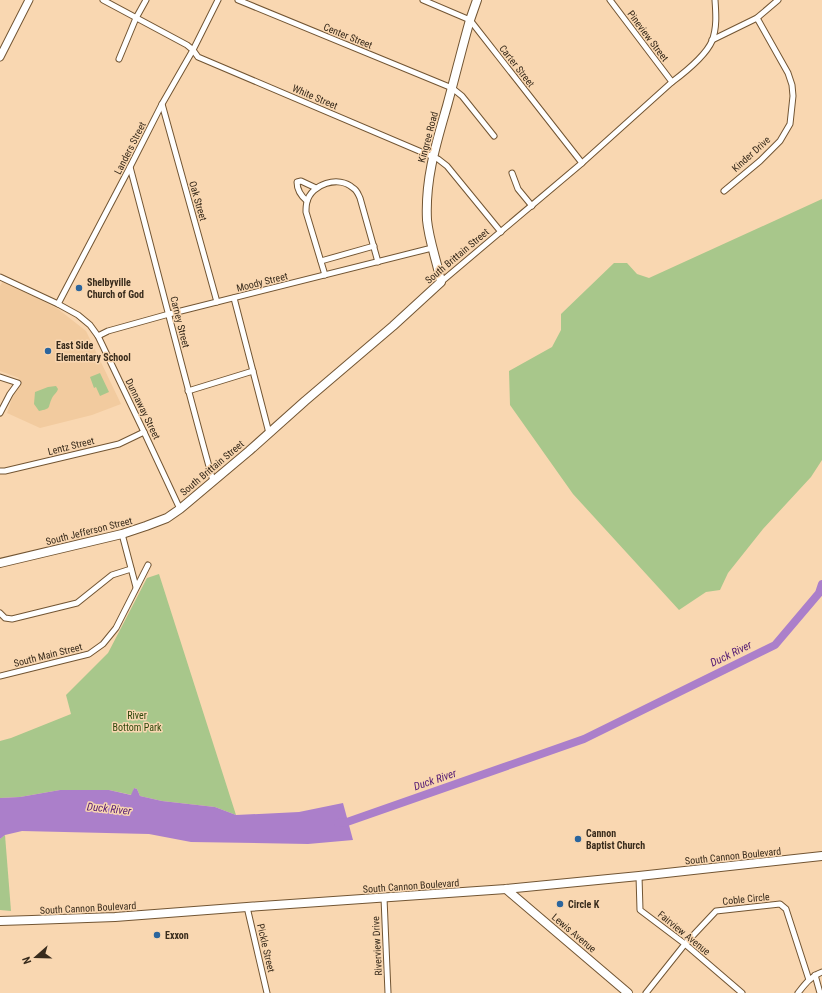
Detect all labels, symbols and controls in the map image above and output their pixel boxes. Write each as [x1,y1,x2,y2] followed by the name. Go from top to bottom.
[625,8,671,64] street label: Pineview Street
[322,21,374,51] street label: Center Street
[497,43,537,89] street label: Carter Street
[291,83,339,111] street label: White Street
[416,110,440,164] street label: Kingree Road
[112,120,148,176] street label: Landers Street
[730,134,773,174] street label: Kinder Drive
[187,180,209,222] street label: Oak Street
[423,226,491,286] street label: South Brittain Street
[235,270,289,294] street label: Moody Street
[87,277,144,300] place label: Shelbyville Church of God
[74,283,84,293] marker: Shelbyville Church of God
[168,295,192,349] street label: Carney Street
[56,340,131,363] place label: East Side Elementary School
[43,346,53,356] marker: East Side Elementary School
[124,377,162,441] street label: Dunnaway Street
[47,435,95,457] street label: Lentz Street
[178,438,246,498] street label: South Brittain Street
[45,515,133,547] street label: South Jefferson Street
[708,638,754,670] water label: Duck River
[13,641,83,669] street label: South Main Street
[113,710,162,733] park label: River Bottom Park
[412,766,459,793] water label: Duck River
[86,800,132,818] water label: Duck River
[586,828,645,851] place label: Cannon Baptist Church
[573,834,583,844] marker: Cannon Baptist Church
[684,845,782,867] street label: South Cannon Boulevard
[362,877,460,895] street label: South Cannon Boulevard
[722,891,770,907] street label: Coble Circle
[555,899,565,909] marker: Circle K
[568,899,600,910] place label: Circle K
[39,900,137,916] street label: South Cannon Boulevard
[656,909,712,958] street label: Fairview Avenue
[550,911,598,955] street label: Lewis Avenue
[370,916,384,976] street label: Riverview Drive
[255,923,277,973] street label: Pickle Street
[152,930,162,940] marker: Exxon
[165,930,189,941] place label: Exxon
[16,937,56,977] north arrow
[20,955,34,966] text: N

